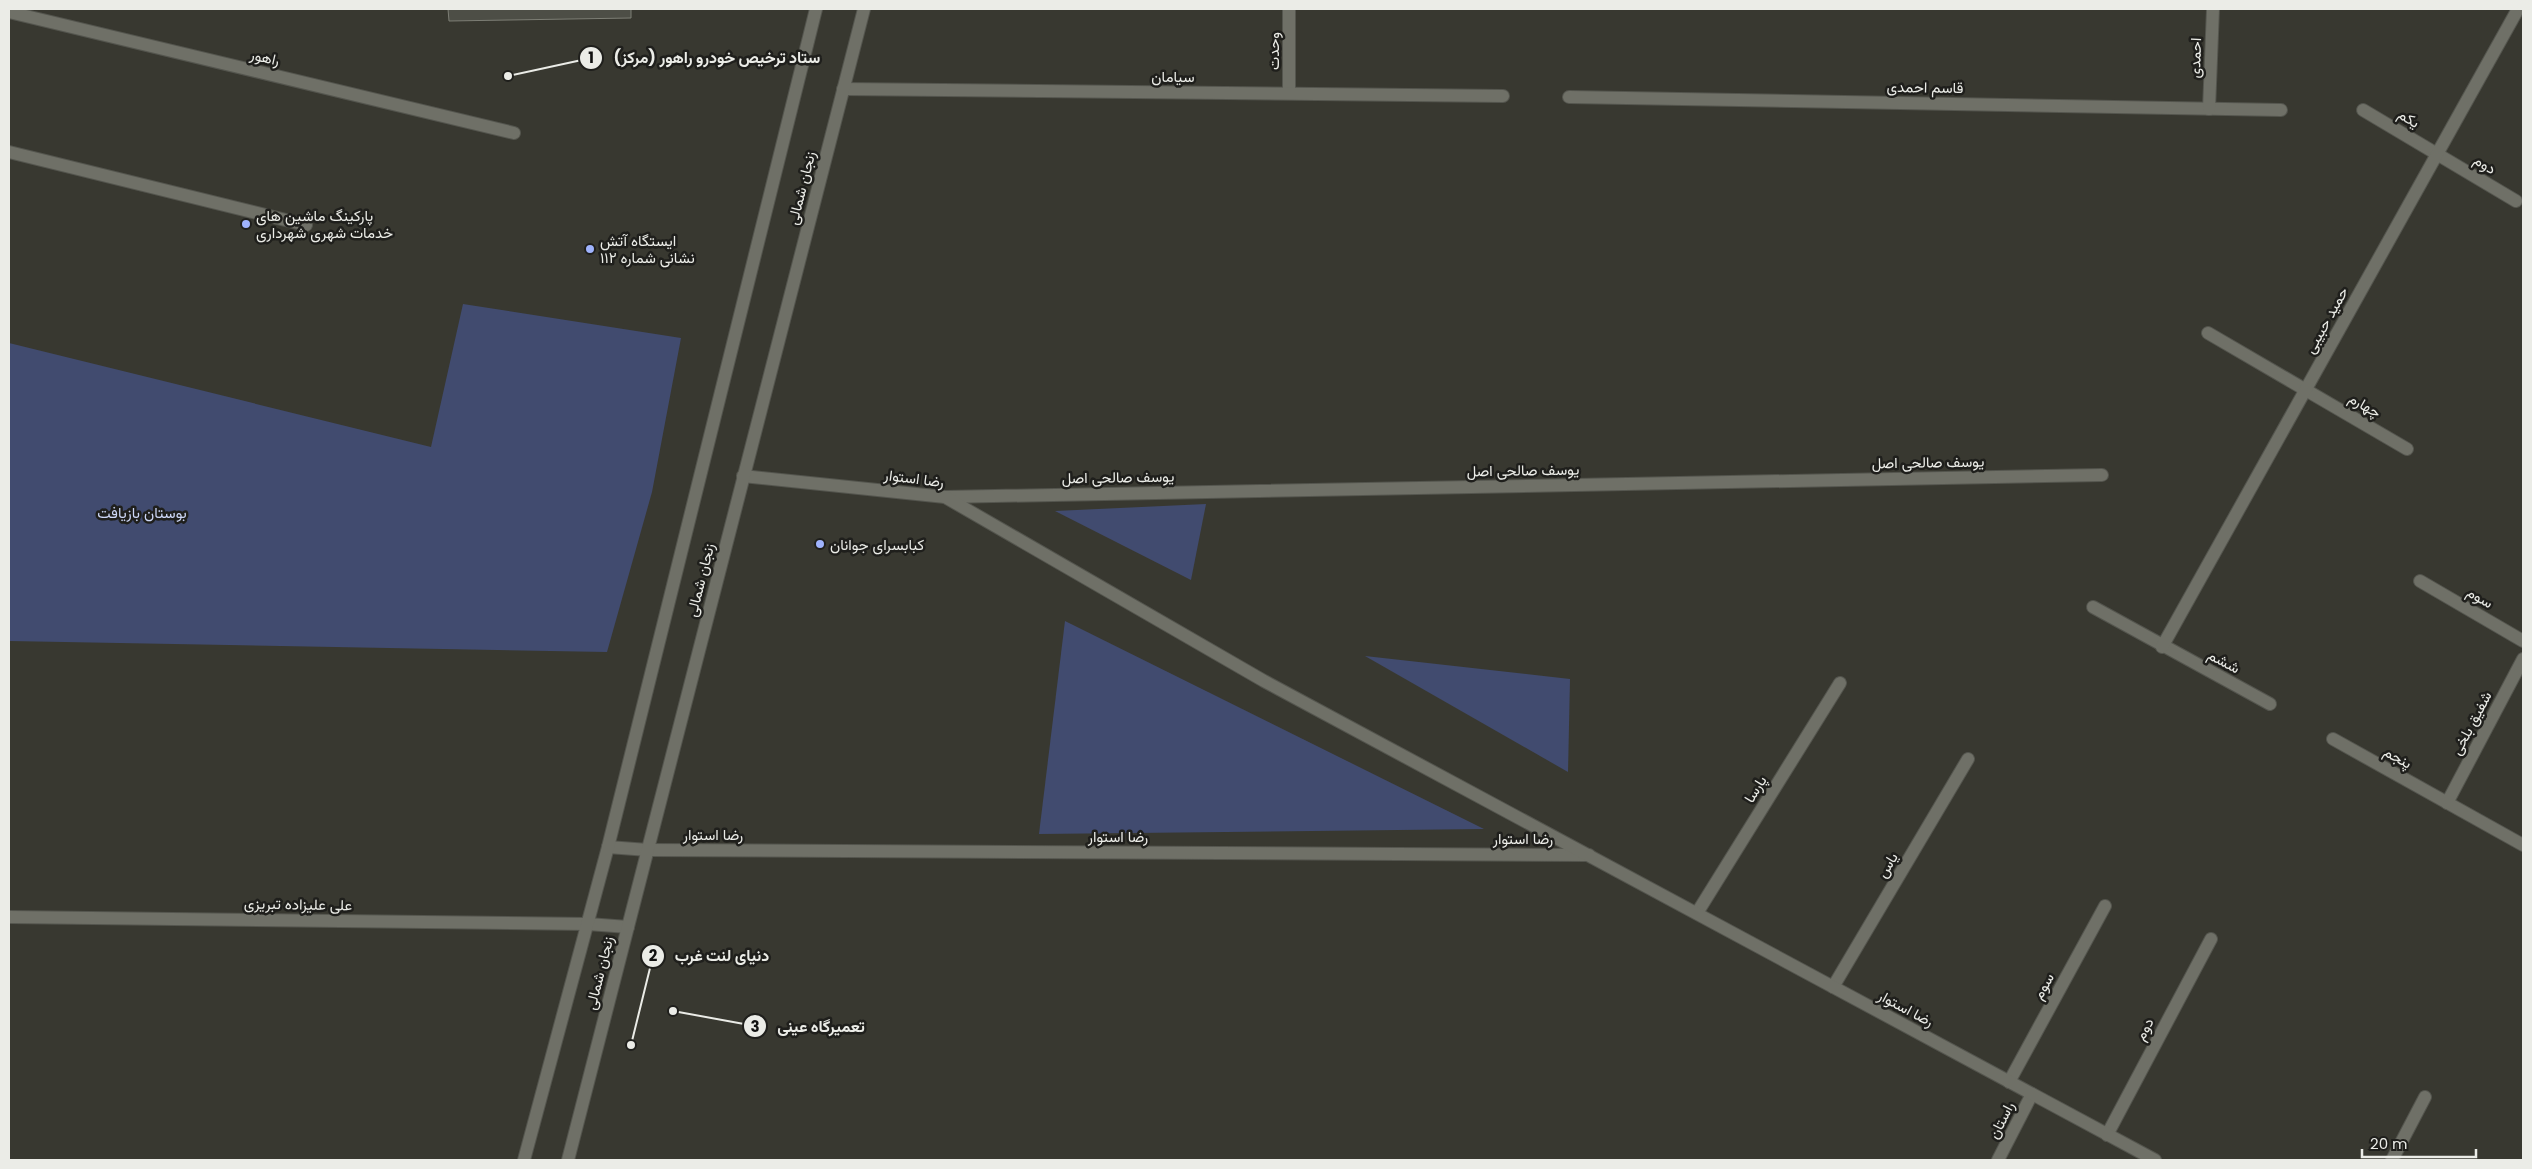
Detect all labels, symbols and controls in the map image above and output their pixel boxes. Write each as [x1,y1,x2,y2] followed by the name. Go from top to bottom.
[1263,32,1284,70] street label: وحدت
[2184,37,2206,79] street label: احمدی
[579,42,831,73] callout: ستاد ترخیص خودرو راهور (مرکز)
[247,43,282,71] street label: راهور
[614,46,821,69] text: ستاد ترخیص خودرو راهور (مرکز)
[588,47,594,68] text: 1
[1151,66,1195,87] street label: سیامان
[1886,76,1964,98] street label: قاسم احمدی
[2394,103,2424,133] street label: یکم
[782,149,820,227] street label: زنجان شمالی
[2470,149,2500,179] street label: دوم
[256,205,393,243] place label: پارکینگ ماشین های خدمات شهری شهرداری
[240,218,252,230] marker: پارکینگ ماشین های خدمات شهری شهرداری
[600,230,695,268] place label: ایستگاه آتش نشانی شماره ۱۱۲
[584,243,596,255] marker: ایستگاه آتش نشانی شماره ۱۱۲
[2299,283,2353,357] street label: حمید حبیبی
[2345,387,2385,423] street label: چهارم
[1871,451,1985,473] street label: یوسف صالحی اصل
[1466,459,1580,481] street label: یوسف صالحی اصل
[882,464,945,492] street label: رضا استوار
[1061,466,1175,488] street label: یوسف صالحی اصل
[97,502,187,523] park label: بوستان بازیافت
[830,534,925,555] place label: کبابسرای جوانان
[814,538,826,550] marker: کبابسرای جوانان
[681,541,719,619] street label: زنجان شمالی
[2463,581,2497,613] street label: سوم
[2204,644,2244,678] street label: ششم
[2445,687,2497,759] street label: شفیق بلخی
[2380,741,2416,773] street label: پنجم
[1739,771,1771,807] street label: پارسا
[682,824,743,845] street label: رضا استوار
[1087,826,1148,847] street label: رضا استوار
[1492,828,1553,849] street label: رضا استوار
[1871,848,1903,882] street label: یاس
[244,893,353,915] street label: علی علیزاده تبریزی
[580,934,618,1012] street label: زنجان شمالی
[640,940,779,971] callout: دنیای لنت غرب
[675,944,769,967] text: دنیای لنت غرب
[649,945,658,966] text: 2
[2027,969,2059,1003] street label: سوم
[1874,984,1938,1031] street label: رضا استوار
[742,1011,875,1042] callout: تعمیرگاه عینی
[2129,1014,2159,1044] street label: دوم
[777,1015,865,1038] text: تعمیرگاه عینی
[750,1016,760,1037] text: 3
[1983,1098,2019,1142] street label: راستان
[2362,1126,2476,1158] scale bar
[2370,1133,2408,1154] text: 20 m

